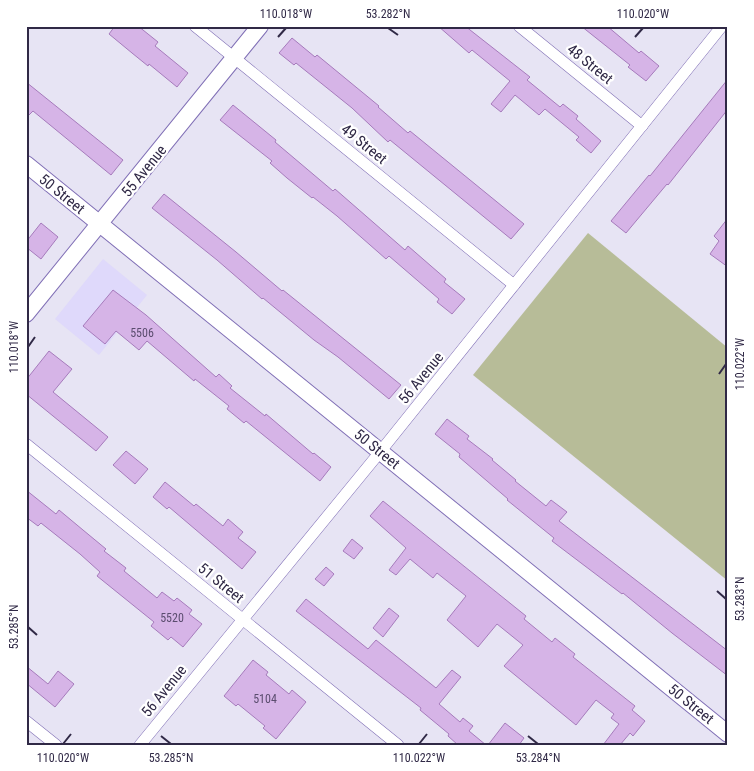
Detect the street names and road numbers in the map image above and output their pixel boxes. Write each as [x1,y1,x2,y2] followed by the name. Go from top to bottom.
[564,40,616,88] street label: 48 Street
[338,120,390,168] street label: 49 Street
[118,141,170,201] street label: 55 Avenue
[36,170,88,218] street label: 50 Street
[395,348,447,408] street label: 56 Avenue
[351,425,403,473] street label: 50 Street
[195,559,247,607] street label: 51 Street
[138,661,190,721] street label: 56 Avenue
[665,680,717,728] street label: 50 Street

